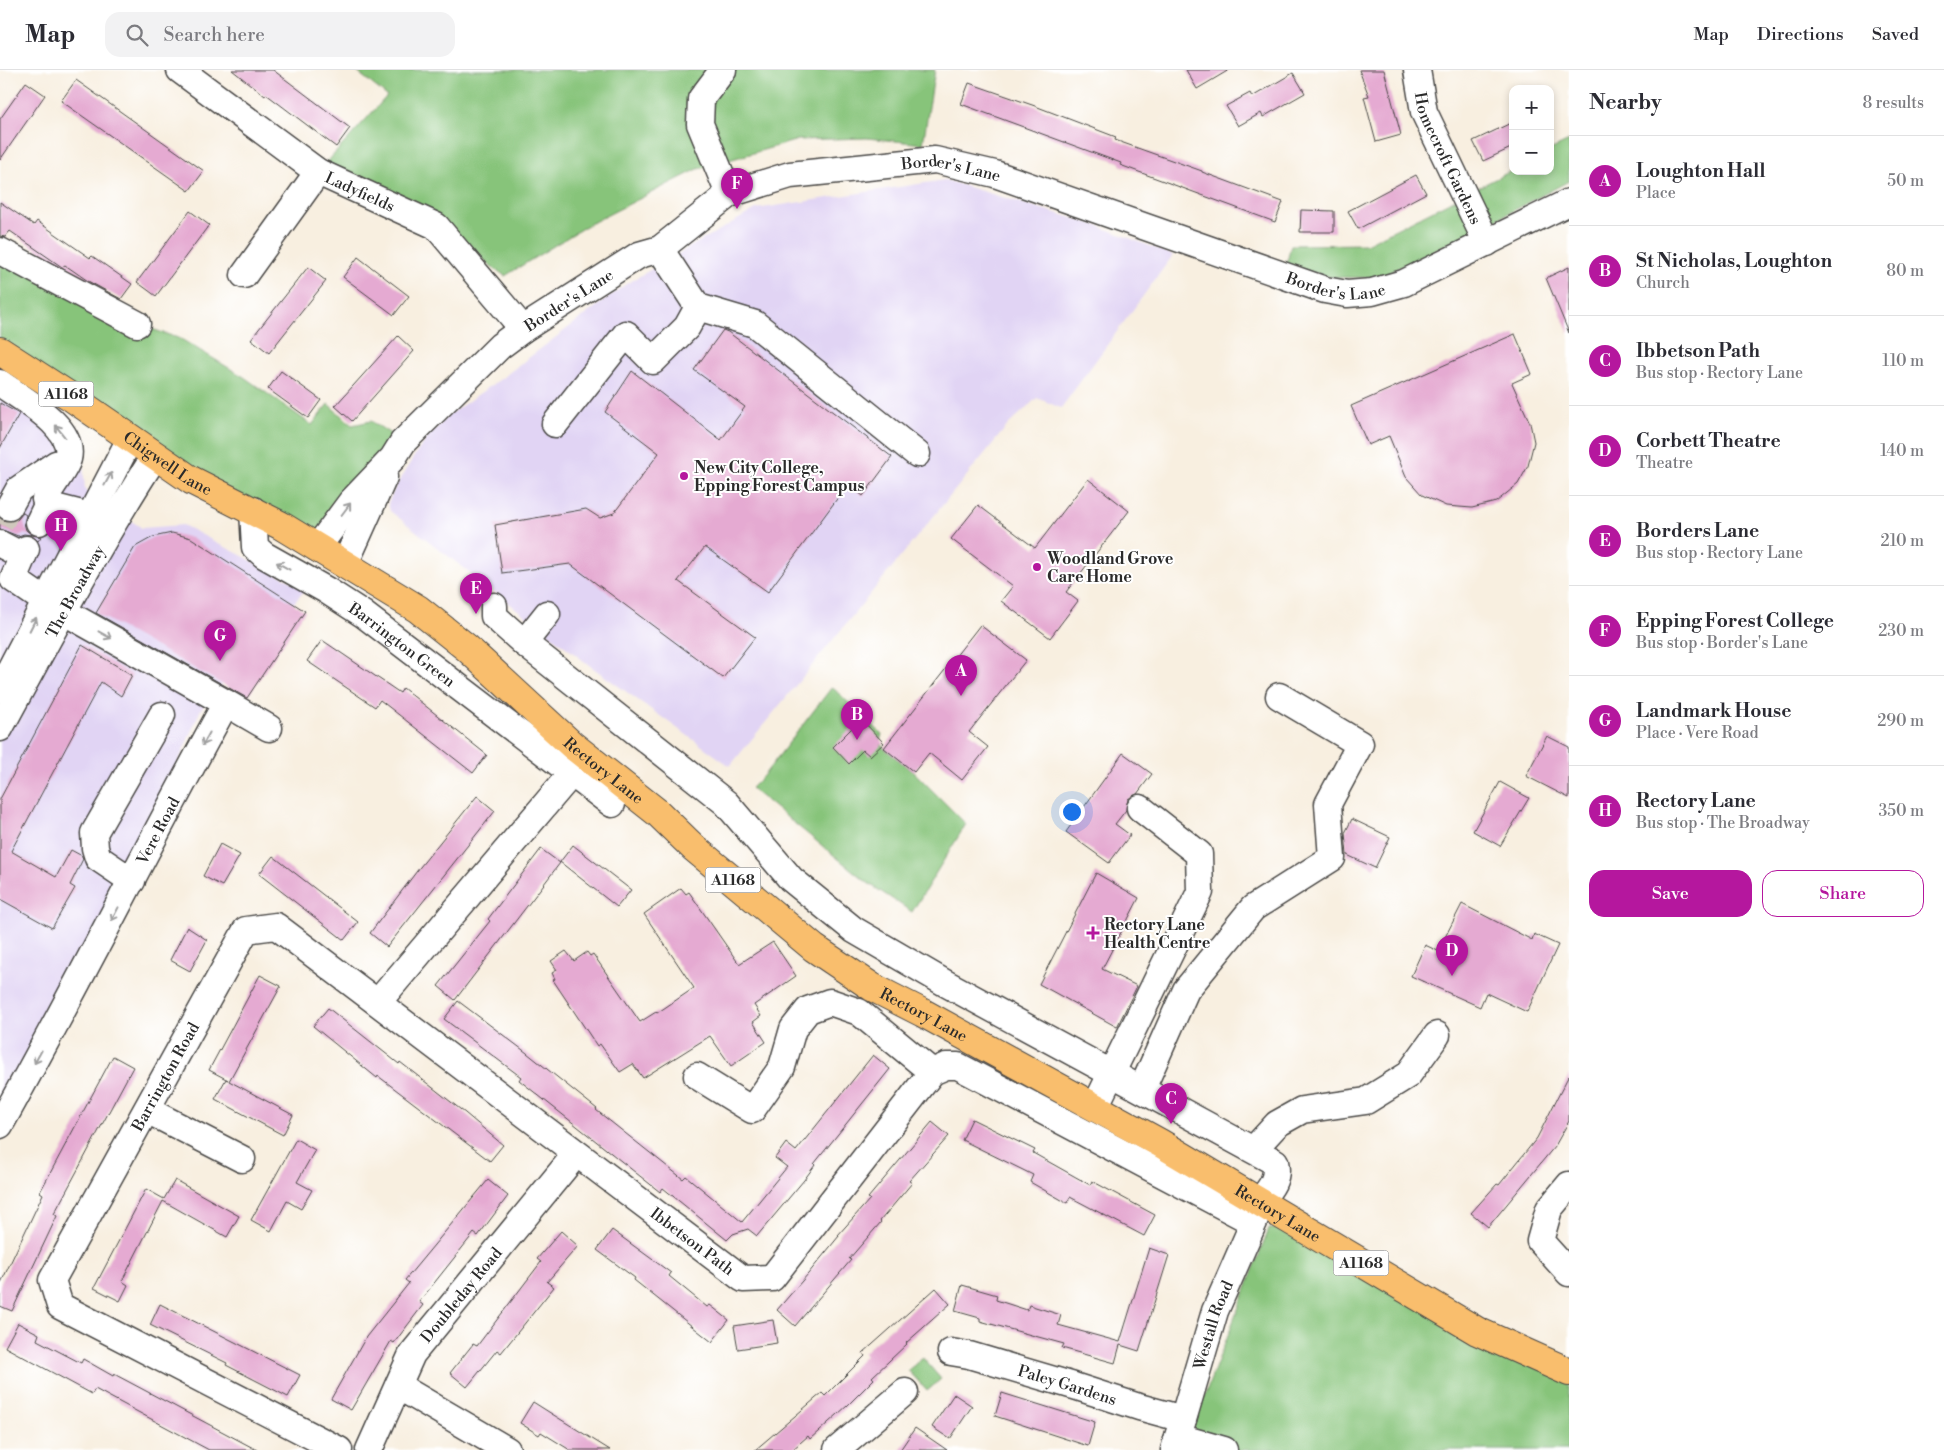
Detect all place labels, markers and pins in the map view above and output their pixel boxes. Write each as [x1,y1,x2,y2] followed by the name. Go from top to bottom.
[721,168,753,209] pin: F
[694,458,865,496] place label: New City College, Epping Forest Campus
[678,470,690,482] marker: New City College, Epping Forest Campus
[45,510,77,551] pin: H
[1046,549,1174,587] place label: Woodland Grove Care Home
[1031,561,1043,573] marker: Woodland Grove Care Home
[460,573,492,614] pin: E
[204,620,236,661] pin: G
[945,655,977,696] pin: A
[841,699,873,740] pin: B
[1104,915,1211,953] place label: Rectory Lane Health Centre
[1086,926,1100,940] marker: Rectory Lane Health Centre
[1436,935,1468,976] pin: D
[1155,1083,1187,1124] pin: C

